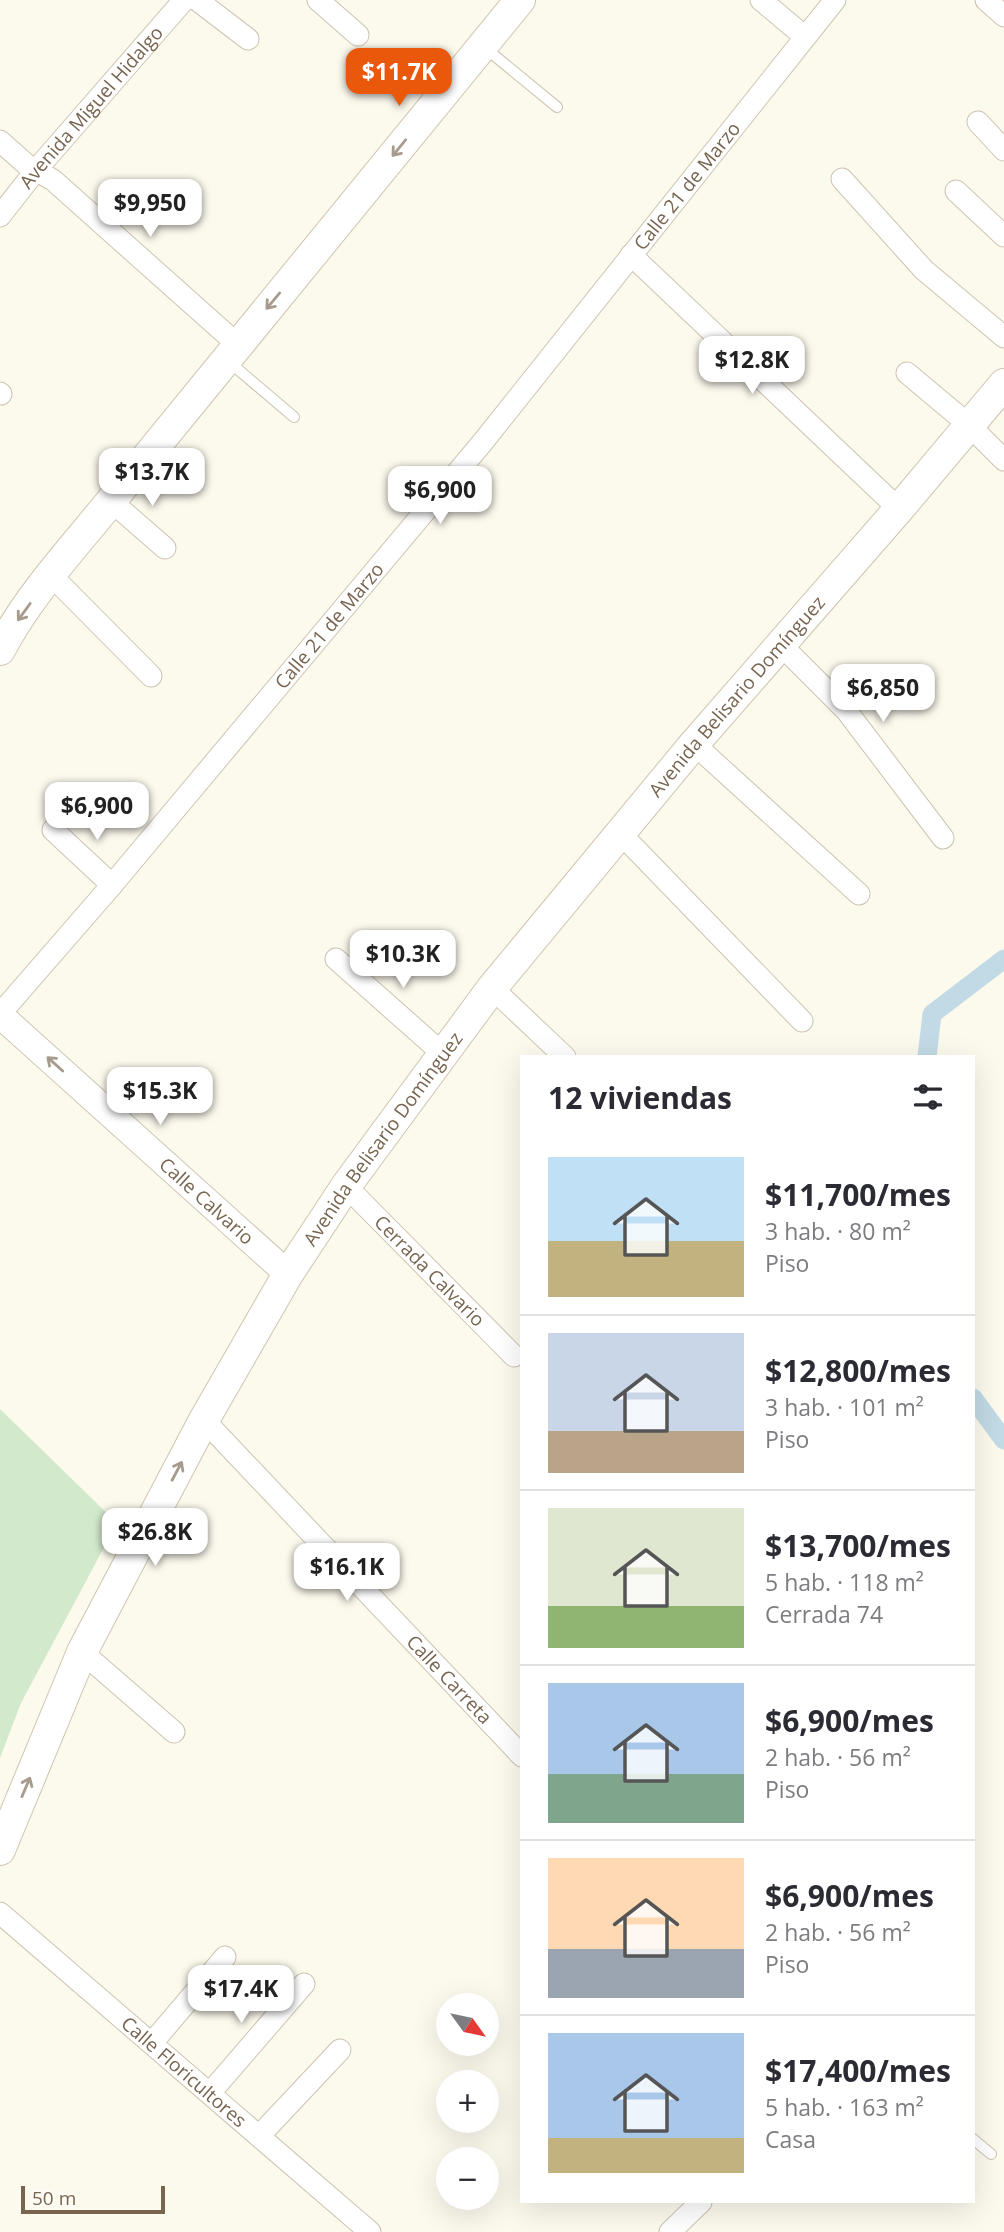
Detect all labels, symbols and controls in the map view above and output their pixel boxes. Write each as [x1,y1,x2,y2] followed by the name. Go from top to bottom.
[13,20,169,194] street label: Avenida Miguel Hidalgo
[342,48,456,108] pin: $11.7K
[362,55,436,87] text: $11.7K
[628,116,746,256] street label: Calle 21 de Marzo
[392,138,407,156] one-way arrow
[93,180,207,239] pin: $9,950
[114,186,186,218] text: $9,950
[265,291,281,309] one-way arrow
[695,336,809,396] pin: $12.8K
[715,343,789,375] text: $12.8K
[95,448,209,508] pin: $13.7K
[115,455,189,487] text: $13.7K
[383,466,497,526] pin: $6,900
[404,473,476,505] text: $6,900
[269,557,390,694] street label: Calle 21 de Marzo
[643,590,831,802] street label: Avenida Belisario Domínguez
[17,602,31,621] one-way arrow
[826,664,940,724] pin: $6,850
[847,671,919,703] text: $6,850
[40,782,154,842] pin: $6,900
[61,789,133,821] text: $6,900
[346,930,460,990] pin: $10.3K
[366,937,440,969] text: $10.3K
[297,1026,468,1251] street label: Avenida Belisario Domínguez
[47,1056,64,1073] one-way arrow
[103,1068,217,1127] pin: $15.3K
[123,1074,197,1106] text: $15.3K
[548,1077,732,1118] text: 12 viviendas
[909,1078,947,1116] icon: filters
[154,1151,260,1250] street label: Calle Calvario
[765,1174,951,1215] text: $11,700/mes
[604,1185,688,1269] icon: home
[369,1209,491,1332] street label: Cerrada Calvario
[765,1215,911,1247] text: 3 hab. · 80 m²
[765,1247,809,1279] text: Piso
[765,1350,951,1391] text: $12,800/mes
[604,1361,688,1445] icon: home
[765,1391,924,1423] text: 3 hab. · 101 m²
[765,1423,809,1455] text: Piso
[170,1461,184,1482] one-way arrow
[98,1508,212,1568] pin: $26.8K
[118,1515,192,1547] text: $26.8K
[765,1525,951,1566] text: $13,700/mes
[604,1536,688,1620] icon: home
[290,1544,404,1603] pin: $16.1K
[310,1550,384,1582] text: $16.1K
[765,1566,924,1598] text: 5 hab. · 118 m²
[765,1598,883,1630] text: Cerrada 74
[401,1629,498,1730] street label: Calle Carreta
[765,1700,934,1741] text: $6,900/mes
[604,1711,688,1795] icon: home
[765,1741,911,1773] text: 2 hab. · 56 m²
[765,1773,809,1805] text: Piso
[21,1777,34,1798] one-way arrow
[765,1875,934,1916] text: $6,900/mes
[604,1886,688,1970] icon: home
[765,1916,911,1948] text: 2 hab. · 56 m²
[765,1948,809,1980] text: Piso
[184,1966,298,2025] pin: $17.4K
[204,1972,278,2004] text: $17.4K
[436,1993,499,2056] north arrow
[436,1993,499,2210] map controls
[116,2010,252,2133] street label: Calle Floricultores
[765,2050,951,2091] text: $17,400/mes
[604,2061,688,2145] icon: home
[436,2070,499,2133] button: +
[765,2091,924,2123] text: 5 hab. · 163 m²
[765,2123,816,2155] text: Casa
[436,2147,499,2210] button: −
[21,2183,164,2215] scale bar
[32,2185,76,2211] text: 50 m

